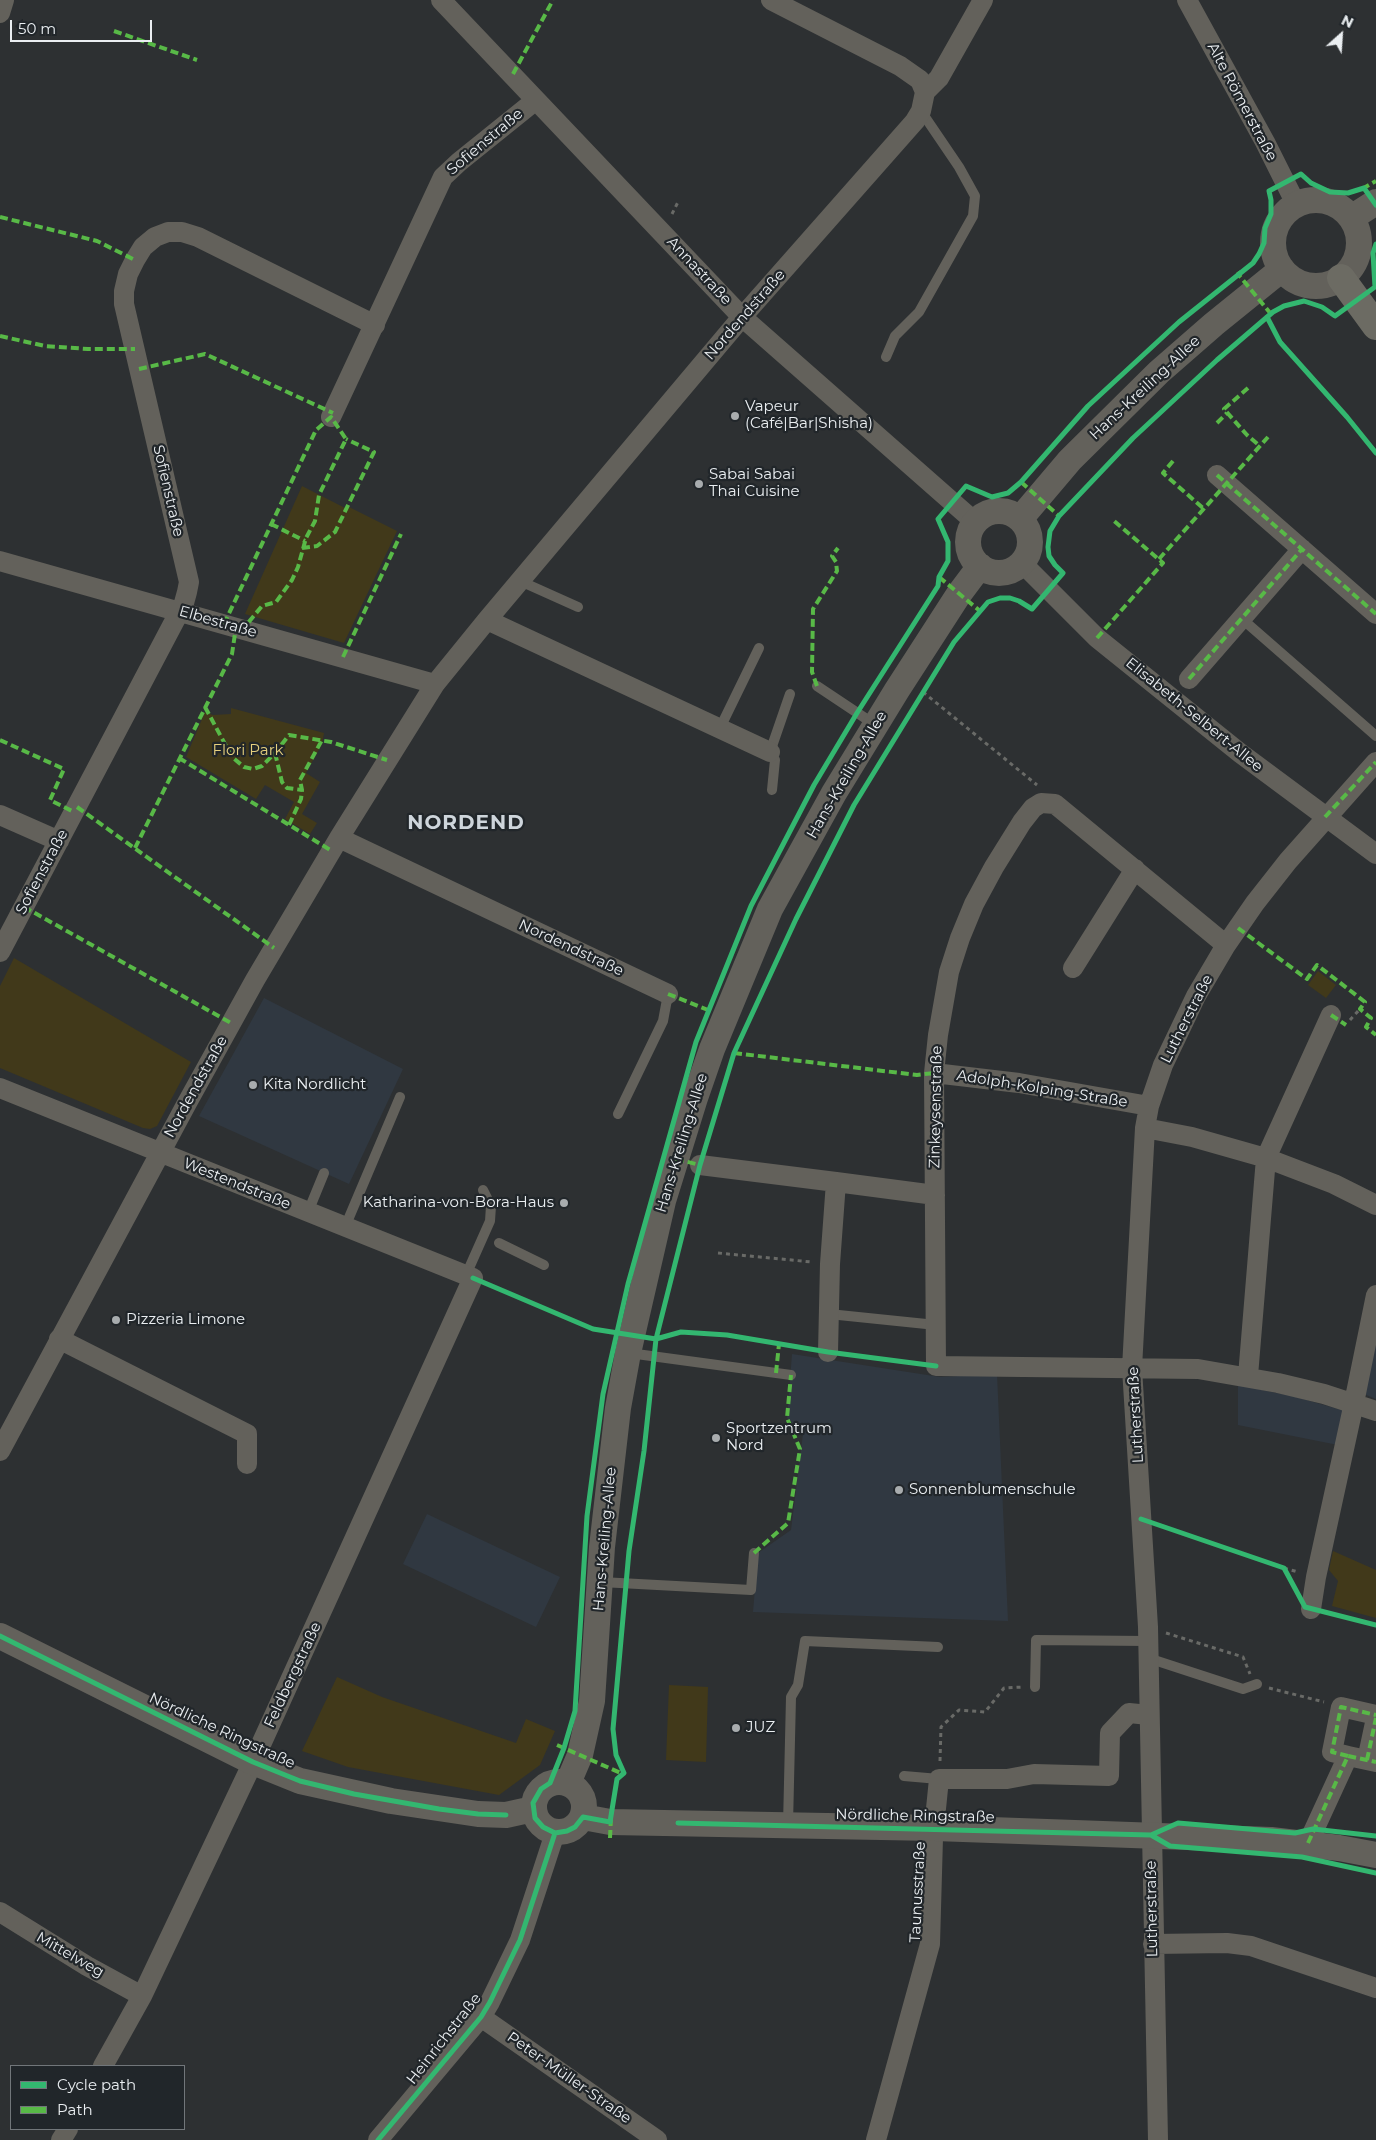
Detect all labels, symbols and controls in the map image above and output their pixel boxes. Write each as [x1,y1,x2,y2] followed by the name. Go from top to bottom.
[12,10,155,42] scale bar
[1316,10,1366,60] north arrow
[1339,11,1357,32] text: N
[18,19,56,38] text: 50 m
[1203,40,1281,164] street label: Alte Römerstraße
[443,105,527,179] street label: Sofienstraße
[663,233,735,309] street label: Annastraße
[701,266,789,364] street label: Nordendstraße
[1086,332,1204,444] street label: Hans-Kreiling-Allee
[745,398,873,433] place label: Vapeur (Café|Bar|Shisha)
[729,410,741,422] marker: Vapeur (Café|Bar|Shisha)
[149,443,187,539] street label: Sofienstraße
[709,466,800,501] place label: Sabai Sabai Thai Cuisine
[693,478,705,490] marker: Sabai Sabai Thai Cuisine
[177,602,259,642] street label: Elbestraße
[1122,654,1266,776] street label: Elisabeth-Selbert-Allee
[803,708,891,842] street label: Hans-Kreiling-Allee
[212,742,284,760] park label: Flori Park
[406,811,526,835] district label: NORDEND
[12,826,72,918] street label: Sofienstraße
[516,916,626,980] street label: Nordendstraße
[1157,972,1217,1066] street label: Lutherstraße
[161,1033,231,1141] street label: Nordendstraße
[926,1045,946,1169] street label: Zinkeysenstraße
[955,1067,1129,1111] street label: Adolph-Kolping-Straße
[652,1071,712,1215] street label: Hans-Kreiling-Allee
[263,1076,366,1094] place label: Kita Nordlicht
[247,1079,259,1091] marker: Kita Nordlicht
[181,1154,293,1214] street label: Westendstraße
[363,1194,554,1212] place label: Katharina-von-Bora-Haus
[558,1197,570,1209] marker: Katharina-von-Bora-Haus
[126,1311,245,1329] place label: Pizzeria Limone
[110,1314,122,1326] marker: Pizzeria Limone
[1124,1366,1148,1464] street label: Lutherstraße
[726,1420,832,1455] place label: Sportzentrum Nord
[710,1432,722,1444] marker: Sportzentrum Nord
[590,1466,620,1612] street label: Hans-Kreiling-Allee
[909,1481,1075,1499] place label: Sonnenblumenschule
[893,1484,905,1496] marker: Sonnenblumenschule
[261,1619,325,1731] street label: Feldbergstraße
[146,1689,298,1773] street label: Nördliche Ringstraße
[746,1719,775,1737] place label: JUZ
[730,1722,742,1734] marker: JUZ
[835,1806,995,1826] street label: Nördliche Ringstraße
[906,1841,930,1943] street label: Taunusstraße
[1142,1860,1162,1958] street label: Lutherstraße
[33,1928,107,1982] street label: Mittelweg
[403,1990,485,2088] street label: Heinrichstraße
[503,2028,635,2128] street label: Peter-Müller-Straße
[10,2065,185,2130] legend
[57,2075,136,2094] text: Cycle path
[57,2100,93,2119] text: Path

